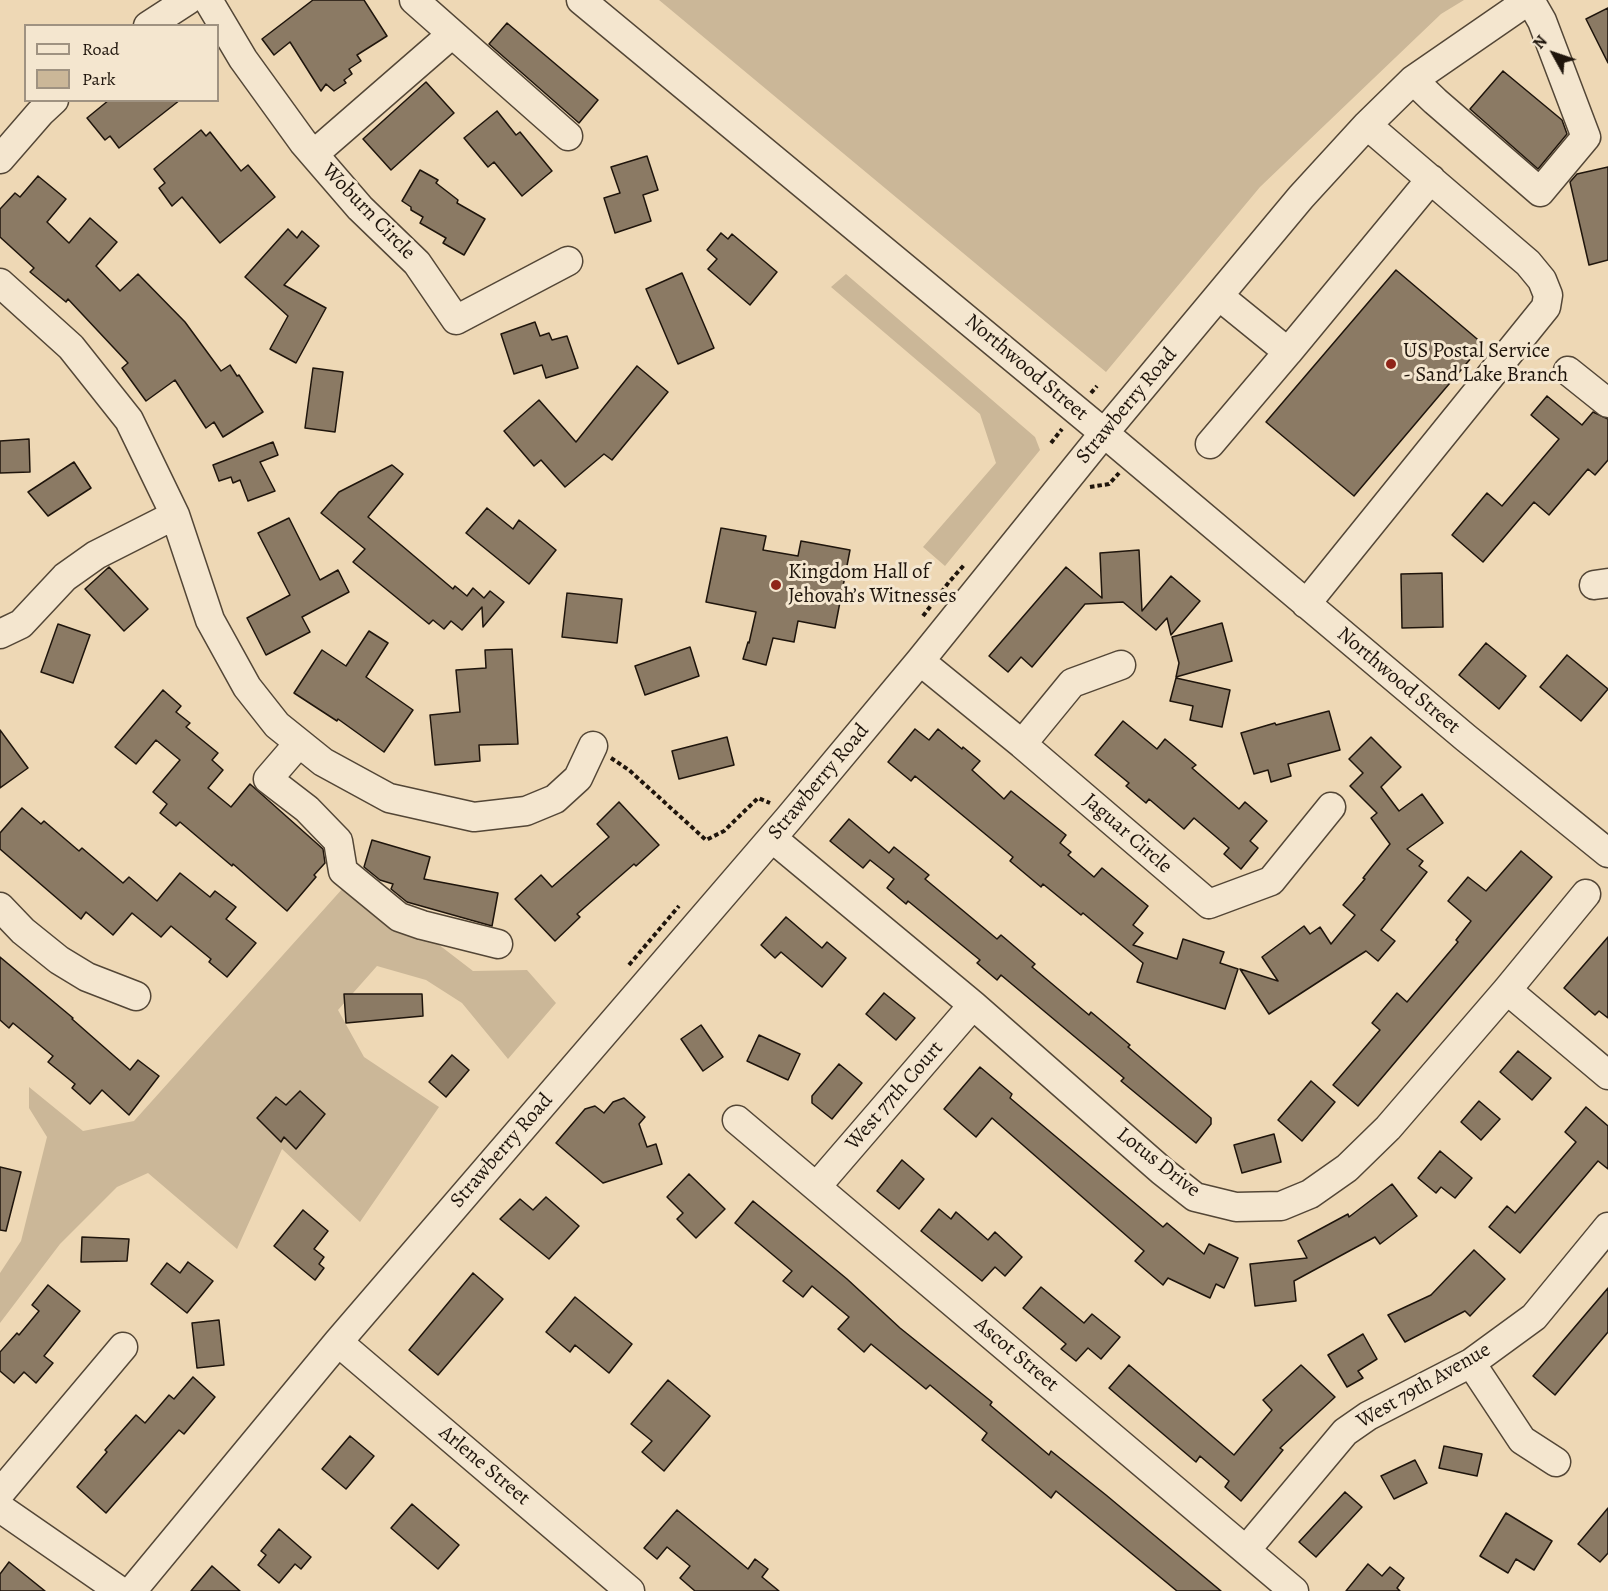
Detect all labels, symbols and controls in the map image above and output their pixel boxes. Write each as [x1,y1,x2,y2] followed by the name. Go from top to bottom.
[24,24,219,102] legend
[1524,24,1584,84] north arrow
[1528,31,1552,54] text: N
[82,37,119,61] text: Road
[82,67,116,91] text: Park
[316,159,420,265] street label: Woburn Circle
[959,309,1093,427] street label: Northwood Street
[1403,339,1568,389] place label: US Postal Service - Sand Lake Branch
[1071,343,1183,469] street label: Strawberry Road
[1384,357,1398,371] marker: US Postal Service - Sand Lake Branch
[788,560,957,610] place label: Kingdom Hall of Jehovah’s Witnesses
[769,578,783,592] marker: Kingdom Hall of Jehovah’s Witnesses
[1331,622,1465,740] street label: Northwood Street
[763,719,875,845] street label: Strawberry Road
[1077,788,1177,880] street label: Jaguar Circle
[841,1036,949,1156] street label: West 77th Court
[445,1088,559,1214] street label: Strawberry Road
[1111,1123,1205,1203] street label: Lotus Drive
[969,1312,1063,1398] street label: Ascot Street
[1353,1338,1495,1434] street label: West 79th Avenue
[433,1421,535,1511] street label: Arlene Street

